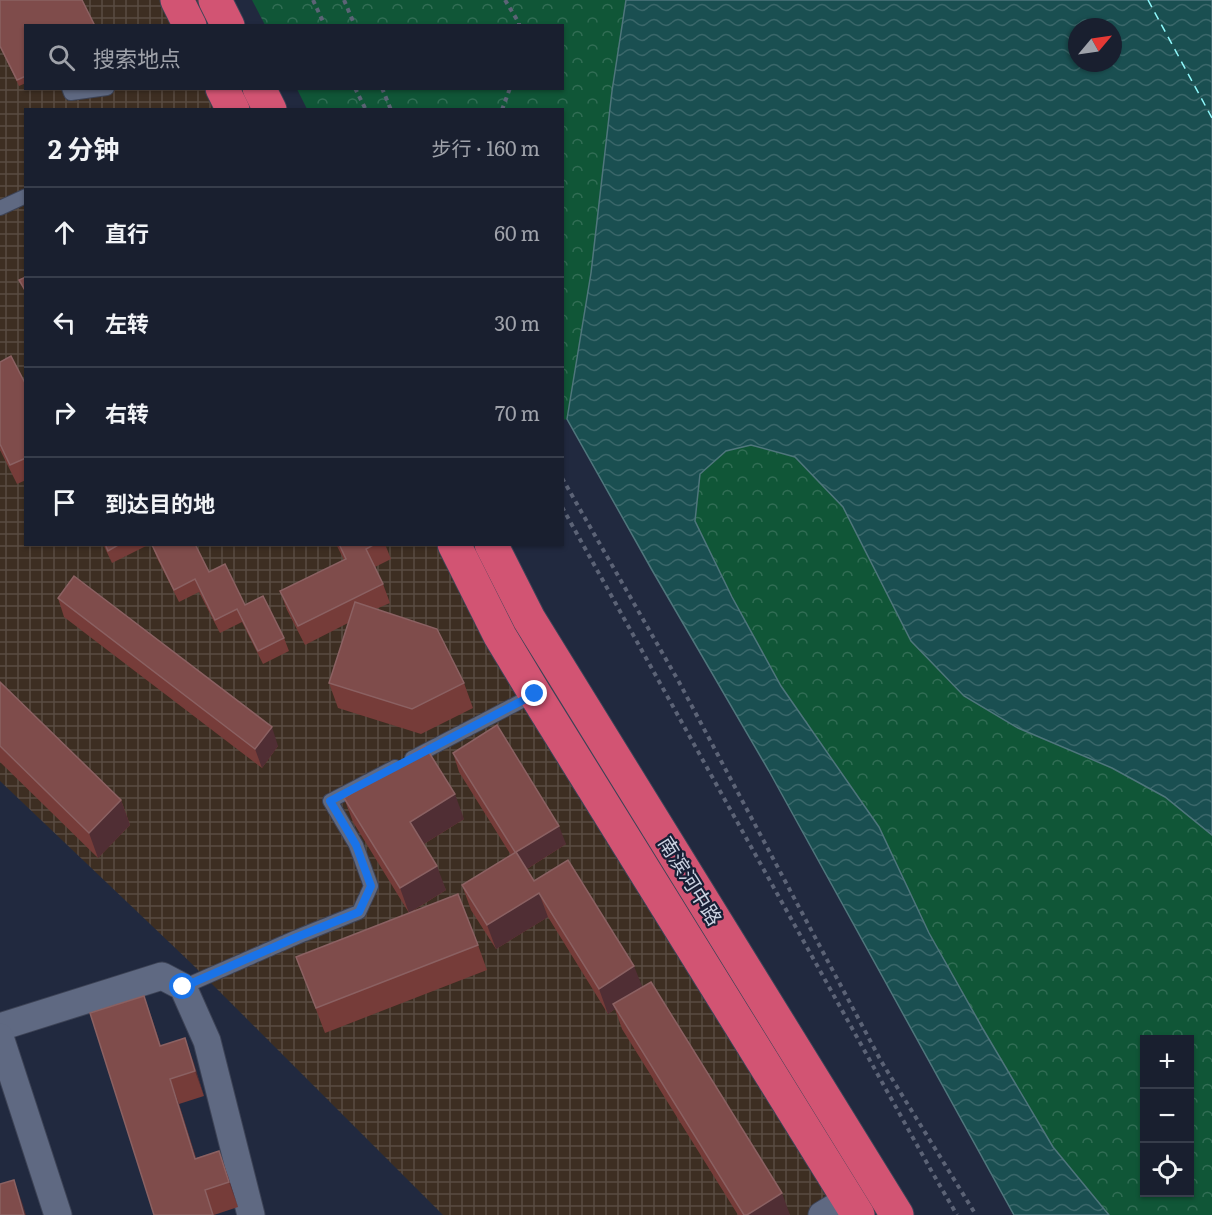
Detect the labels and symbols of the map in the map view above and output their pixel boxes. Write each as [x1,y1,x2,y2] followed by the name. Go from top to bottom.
[1068,18,1122,72] north arrow
[521,680,547,706] route end
[652,830,731,930] street label: 南滨河中路
[169,973,195,999] route start

